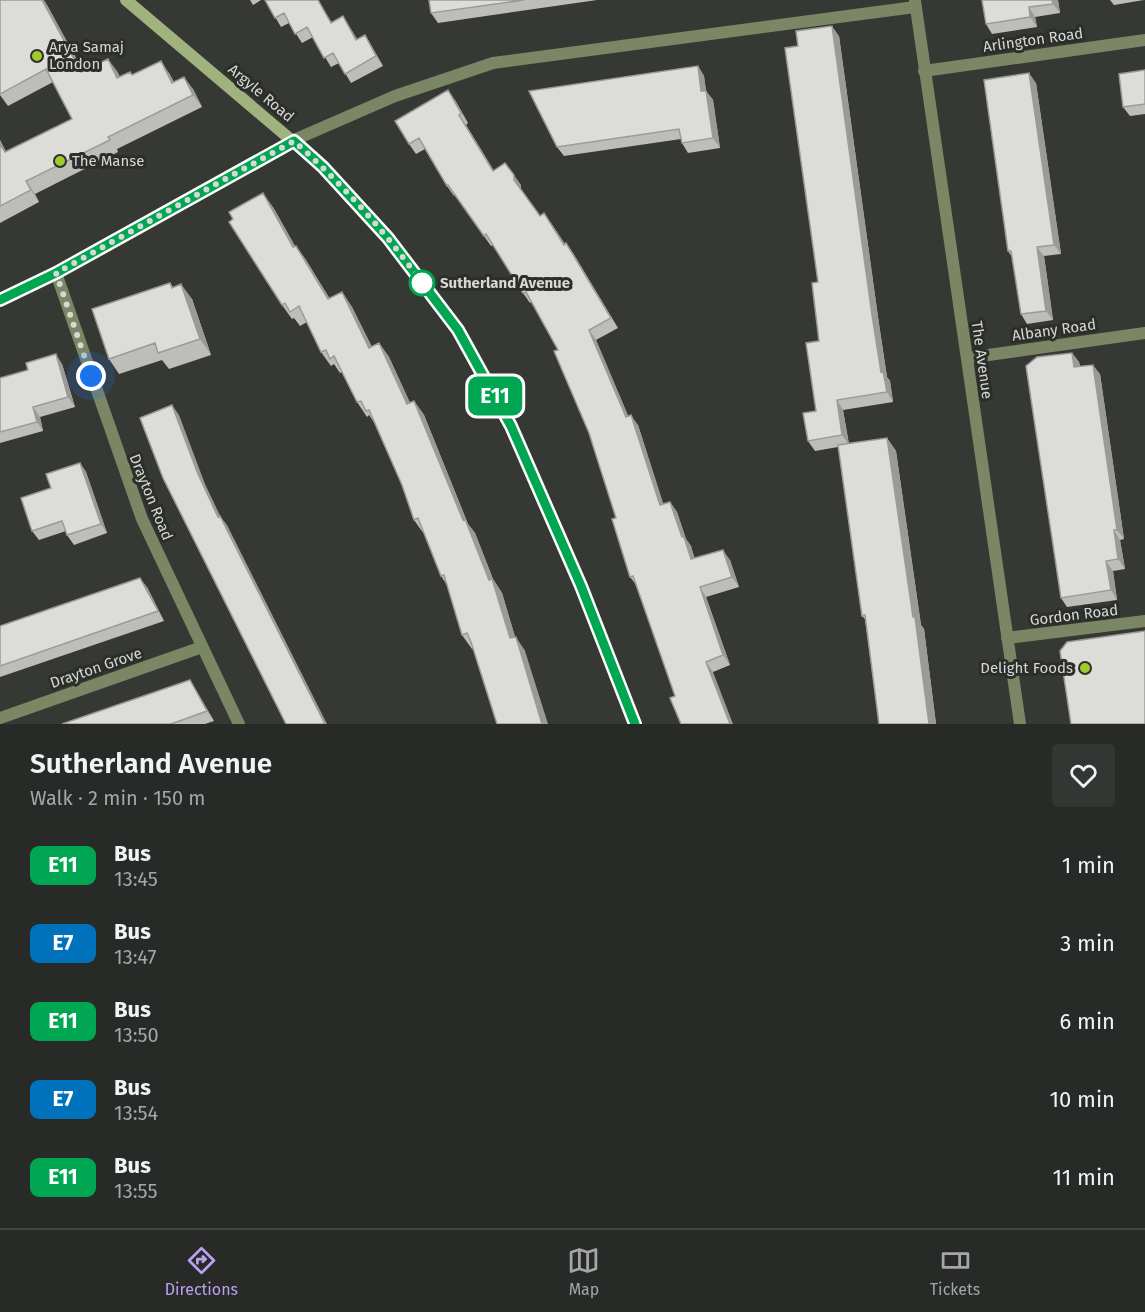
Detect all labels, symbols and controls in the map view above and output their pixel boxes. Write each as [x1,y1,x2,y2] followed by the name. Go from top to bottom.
[982,24,1084,56] street label: Arlington Road
[49,38,124,73] place label: Arya Samaj London
[30,49,44,63] marker: Arya Samaj London
[224,60,298,126] street label: Argyle Road
[72,152,145,170] place label: The Manse
[53,154,67,168] marker: The Manse
[409,270,435,296] marker: Sutherland Avenue
[440,274,570,292] place label: Sutherland Avenue
[1011,315,1097,345] street label: Albany Road
[968,320,996,400] street label: The Avenue
[76,361,106,391] your location
[460,376,530,416] line badge: E11
[480,383,510,409] text: E11
[126,451,176,543] street label: Drayton Road
[1029,601,1119,629] street label: Gordon Road
[48,644,144,692] street label: Drayton Grove
[980,659,1073,677] place label: Delight Foods
[1078,661,1092,675] marker: Delight Foods
[1052,744,1115,807] button: heart
[30,747,272,780] text: Sutherland Avenue
[30,786,205,810] text: Walk · 2 min · 150 m
[114,840,151,867] text: Bus
[48,852,78,878] text: E11
[1062,852,1115,879] text: 1 min
[114,867,158,891] text: 13:45
[114,918,151,945] text: Bus
[53,930,73,956] text: E7
[1060,930,1115,957] text: 3 min
[114,945,156,969] text: 13:47
[114,996,151,1023] text: Bus
[48,1008,78,1034] text: E11
[1059,1008,1115,1035] text: 6 min
[114,1023,159,1047] text: 13:50
[114,1074,151,1101] text: Bus
[53,1086,73,1112] text: E7
[1049,1086,1115,1113] text: 10 min
[114,1101,158,1125] text: 13:54
[114,1152,151,1179] text: Bus
[48,1164,78,1190] text: E11
[1052,1164,1115,1191] text: 11 min
[114,1179,157,1203] text: 13:55
[165,1244,238,1299] tab: Directions
[567,1244,600,1299] tab: Map
[930,1244,980,1299] tab: Tickets

